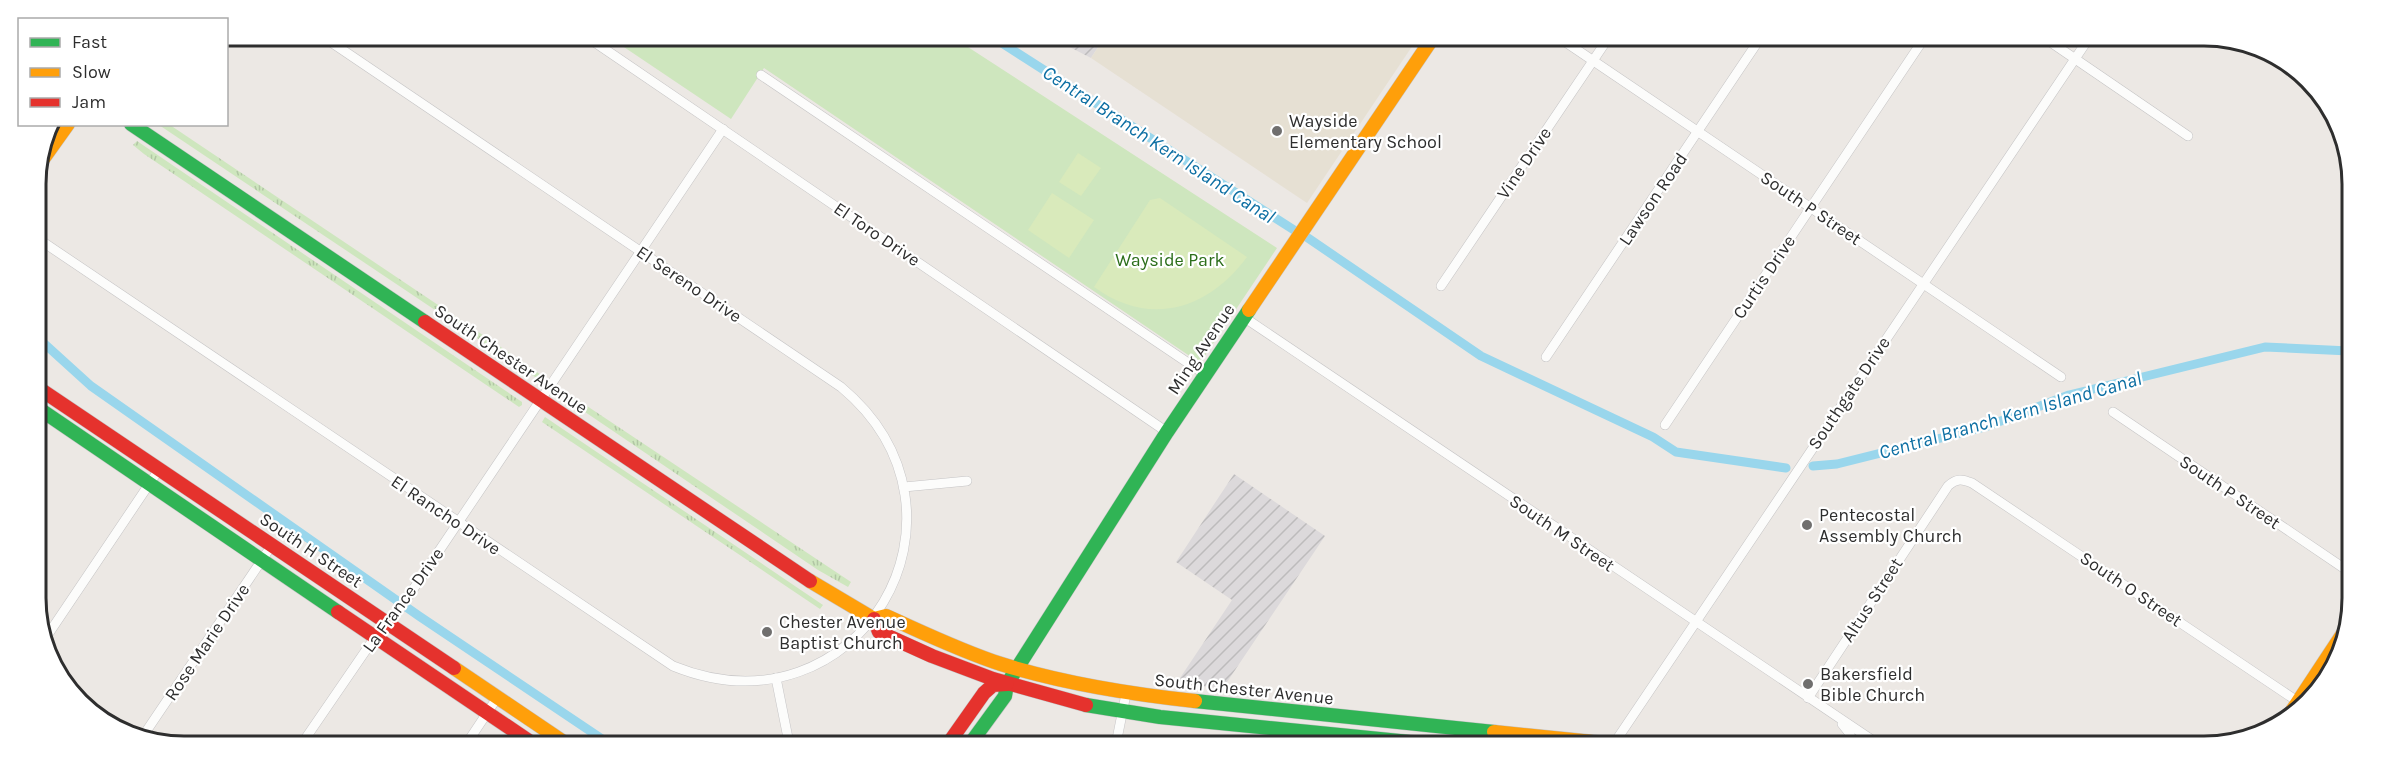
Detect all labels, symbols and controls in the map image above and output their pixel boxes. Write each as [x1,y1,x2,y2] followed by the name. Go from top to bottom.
[18,18,228,126] legend
[72,31,107,53] text: Fast
[72,61,111,83] text: Slow
[1038,61,1279,228] water label: Central Branch Kern Island Canal
[72,91,106,113] text: Jam
[1289,110,1442,153] place label: Wayside Elementary School
[1492,123,1556,203] street label: Vine Drive
[1270,124,1284,138] marker: Wayside Elementary School
[1614,148,1692,250] street label: Lawson Road
[1756,166,1866,250] street label: South P Street
[830,197,924,271] street label: El Toro Drive
[1728,231,1800,323] street label: Curtis Drive
[632,241,746,327] street label: El Sereno Drive
[1115,249,1225,271] park label: Wayside Park
[1162,299,1240,399] street label: Ming Avenue
[430,300,592,418] street label: South Chester Avenue
[1803,332,1895,454] street label: Southgate Drive
[1876,367,2144,464] water label: Central Branch Kern Island Canal
[2175,450,2285,534] street label: South P Street
[387,470,505,560] street label: El Rancho Drive
[1505,490,1619,576] street label: South M Street
[1819,504,1962,547] place label: Pentecostal Assembly Church
[255,508,367,593] street label: South H Street
[1800,518,1814,532] marker: Pentecostal Assembly Church
[358,543,448,657] street label: La France Drive
[2076,547,2187,631] street label: South O Street
[1837,553,1908,646] street label: Altus Street
[160,579,254,705] street label: Rose Marie Drive
[779,611,906,654] place label: Chester Avenue Baptist Church
[760,625,774,639] marker: Chester Avenue Baptist Church
[1820,663,1925,706] place label: Bakersfield Bible Church
[1153,669,1335,709] street label: South Chester Avenue
[1801,677,1815,691] marker: Bakersfield Bible Church

